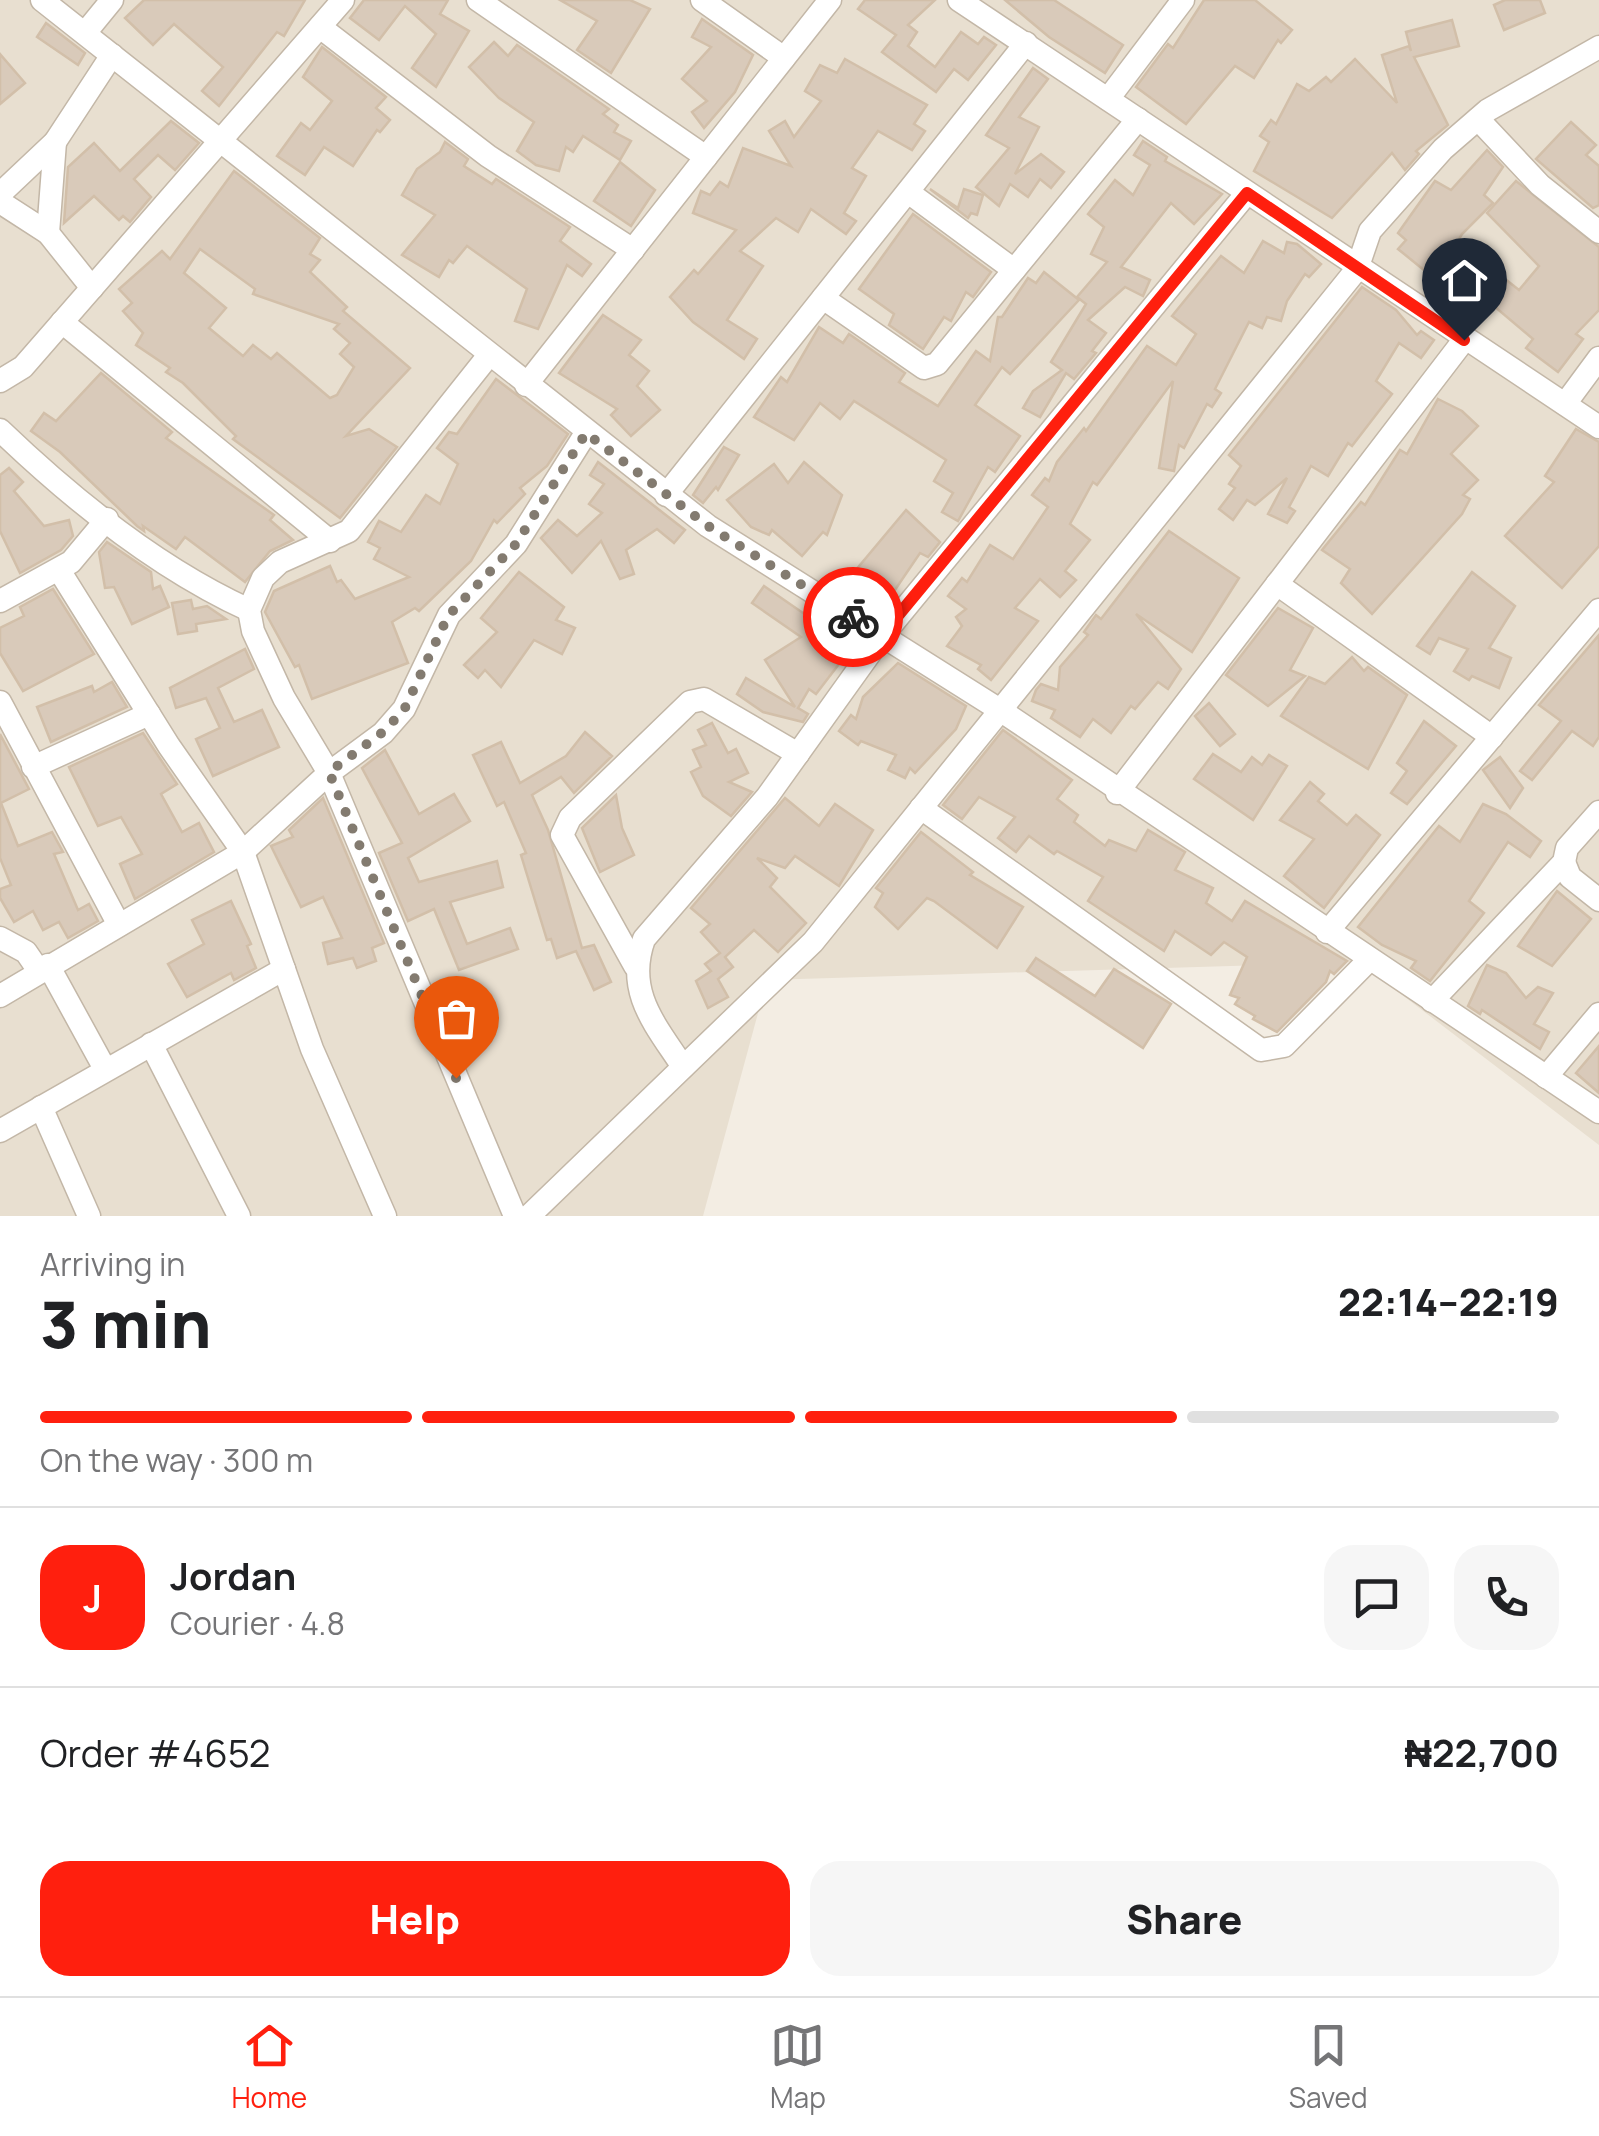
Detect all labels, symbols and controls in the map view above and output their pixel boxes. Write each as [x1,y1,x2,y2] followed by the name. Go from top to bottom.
[1422,238,1507,341] pin
[1437,253,1492,308] icon: home
[803,567,903,667] courier
[826,590,881,645] icon: bike
[414,976,499,1079] pin
[429,991,484,1046] icon: bag
[40,1242,185,1286] text: Arriving in
[1338,1275,1559,1327] text: 22:14–22:19
[40,1279,212,1368] text: 3 min
[40,1438,313,1482] text: On the way · 300 m
[1324,1545,1429,1650] button: chat
[1454,1545,1559,1650] button: phone
[170,1549,296,1601] text: Jordan
[83,1571,102,1623] text: J
[170,1601,345,1645] text: Courier · 4.8
[40,1726,270,1778] text: Order #4652
[1404,1726,1559,1778] text: ₦22,700
[40,1861,790,1976] button: Help
[810,1861,1559,1976] button: Share
[231,2018,307,2116] tab: Home
[770,2018,826,2116] tab: Map
[1289,2018,1368,2116] tab: Saved

